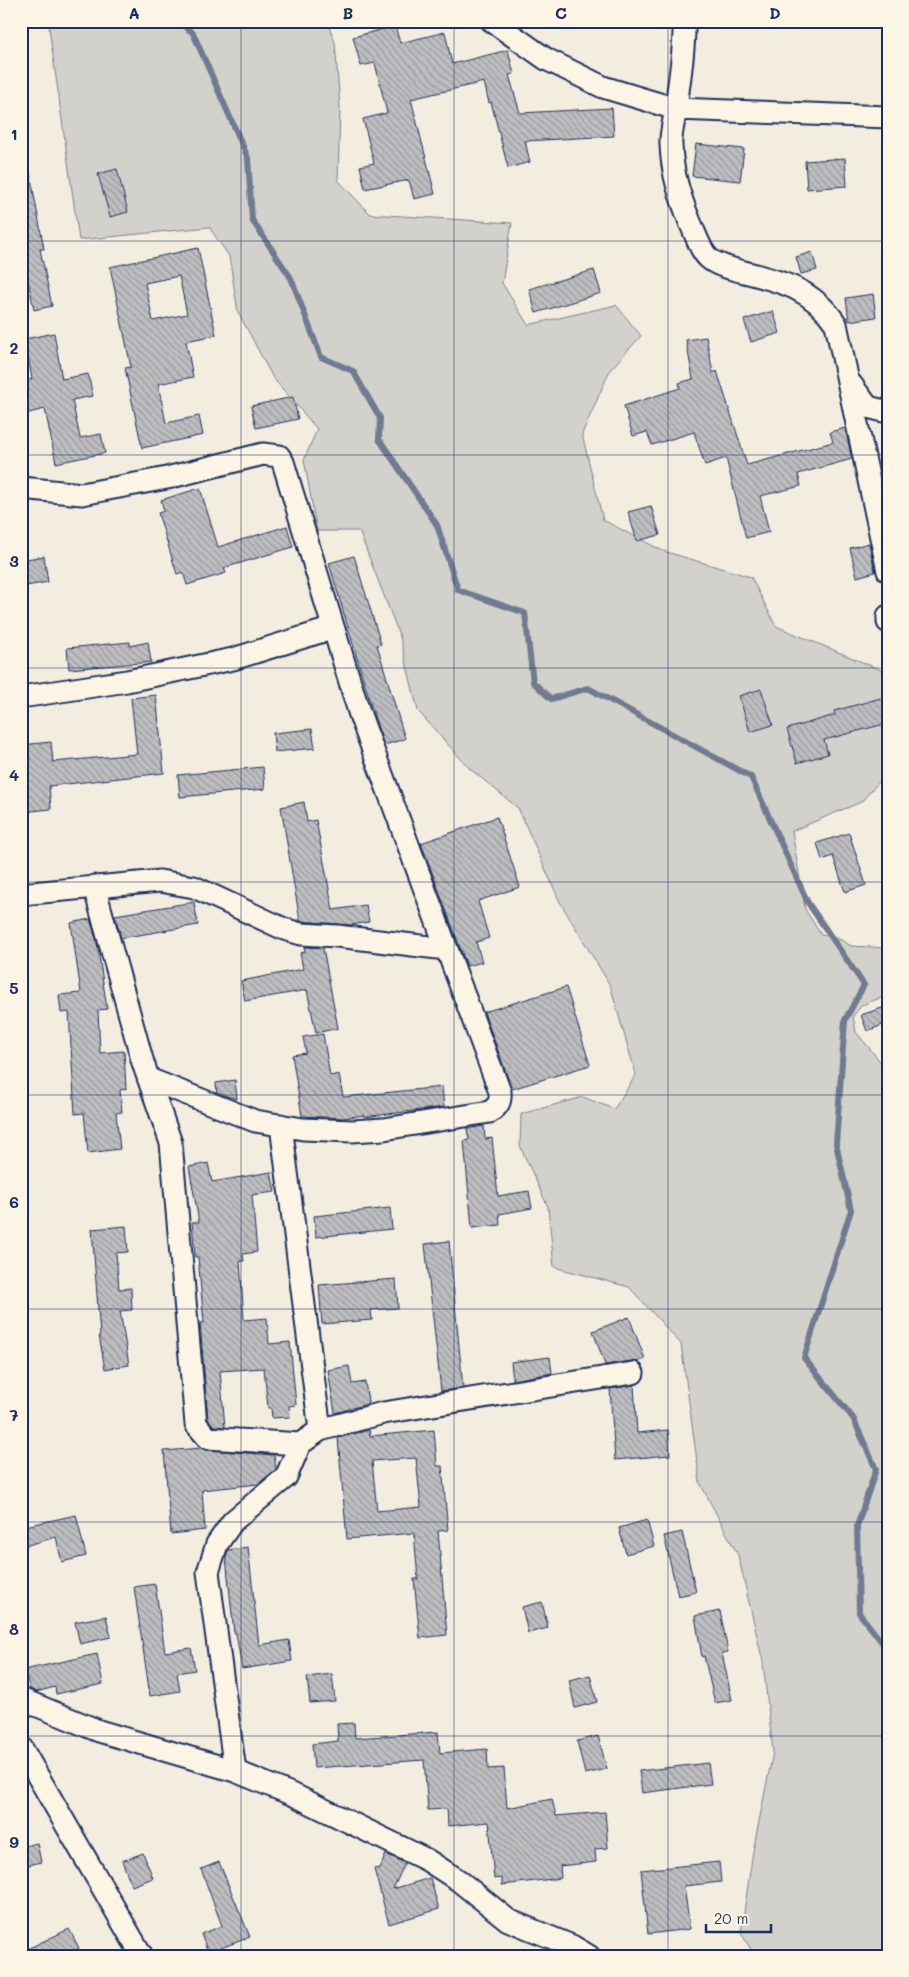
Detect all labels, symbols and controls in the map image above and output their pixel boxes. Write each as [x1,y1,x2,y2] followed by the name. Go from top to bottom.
[128,2,140,23] text: A
[343,2,353,23] text: B
[555,2,567,23] text: C
[769,2,781,23] text: D
[10,123,18,144] text: 1
[10,337,19,358] text: 2
[9,550,19,571] text: 3
[9,764,19,785] text: 4
[9,977,19,998] text: 5
[9,1191,19,1212] text: 6
[10,1404,19,1425] text: 7
[9,1618,19,1639] text: 8
[9,1831,19,1852] text: 9
[706,1902,772,1934] scale bar
[714,1908,748,1928] text: 20 m

